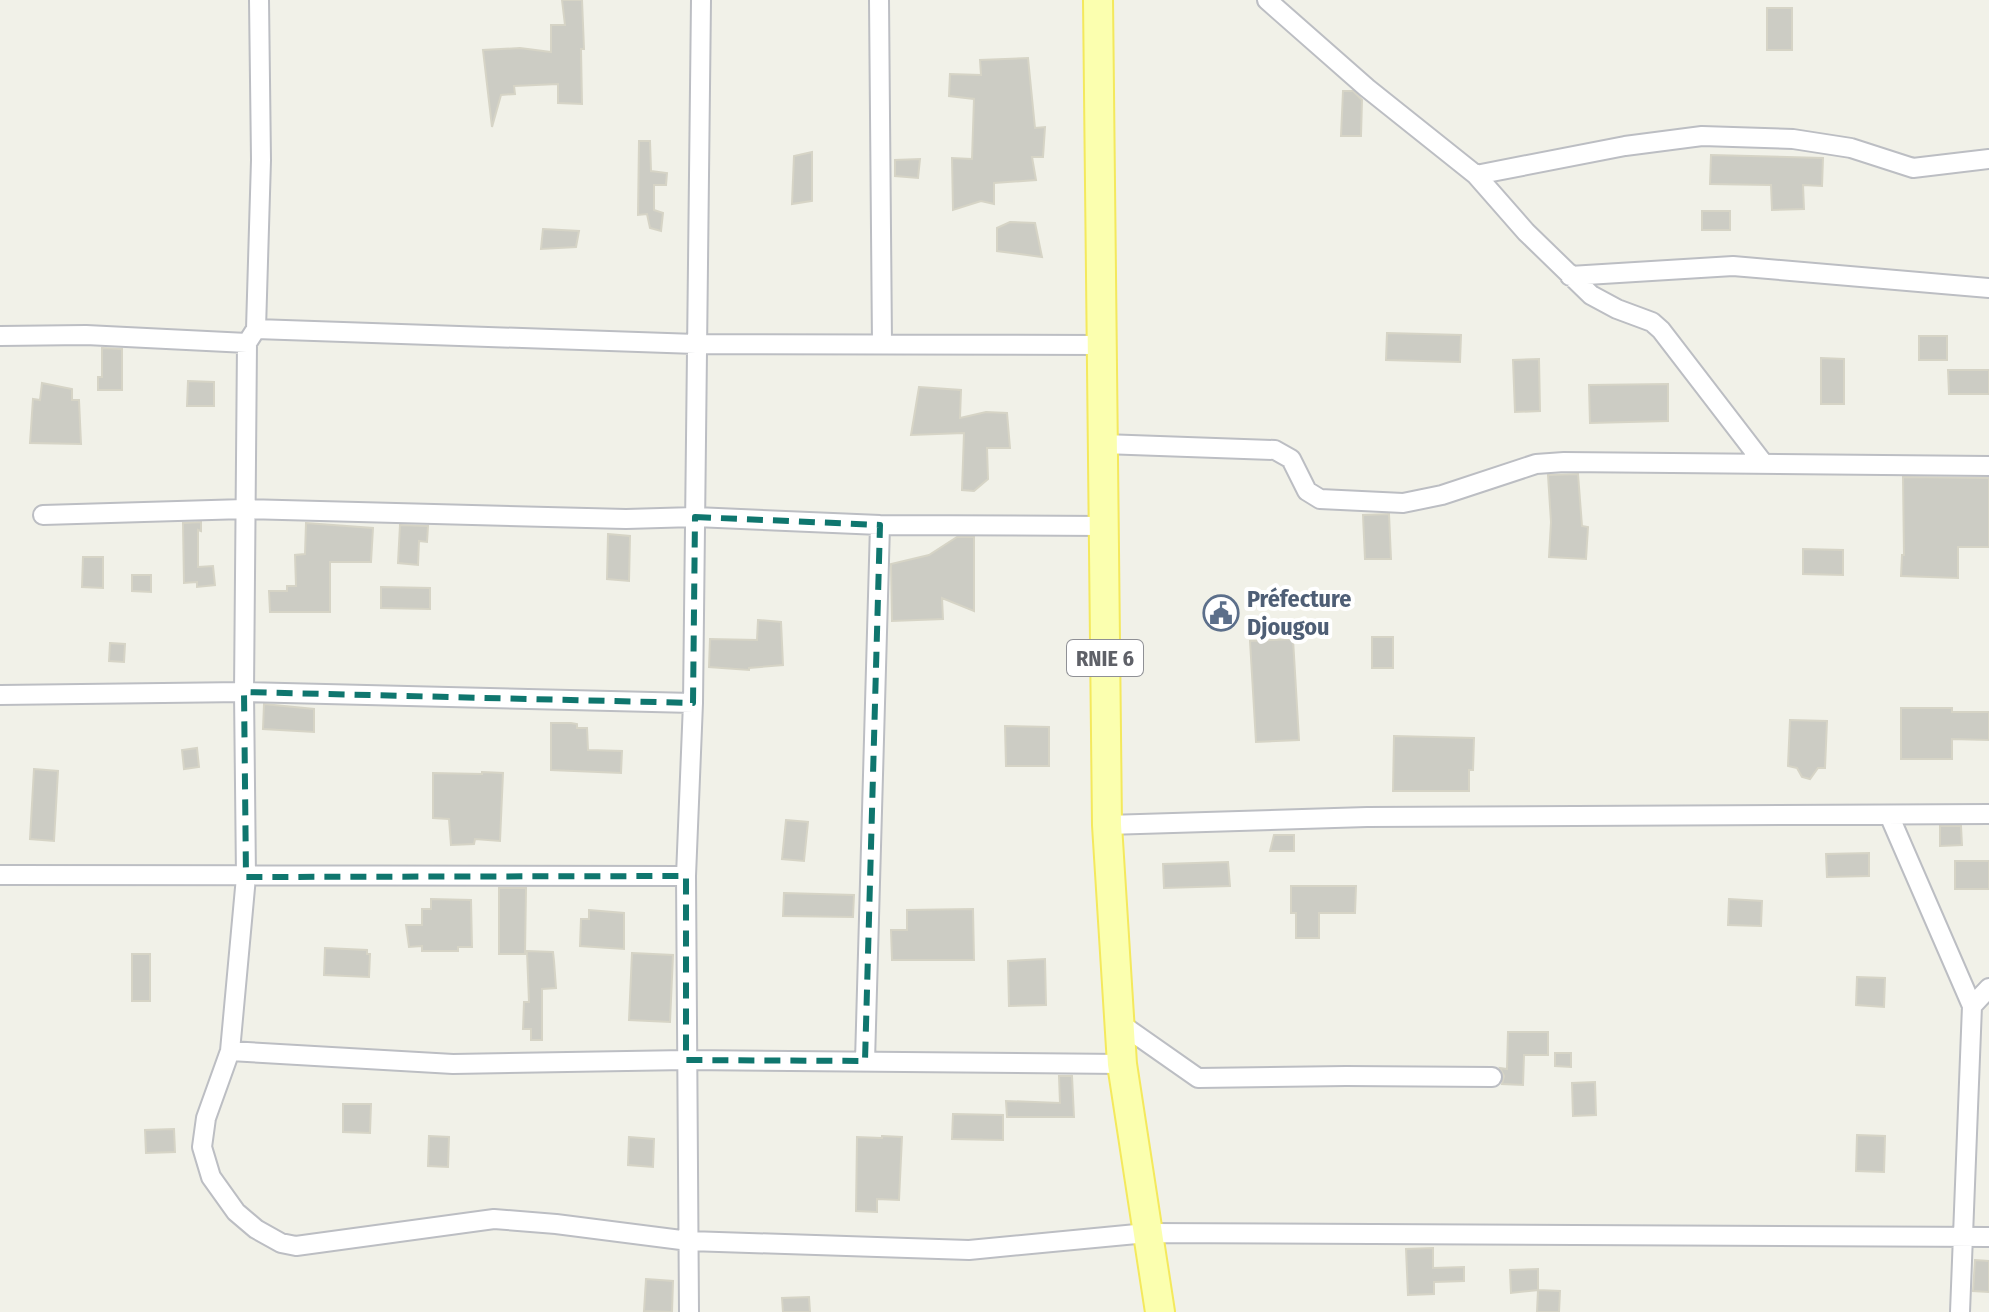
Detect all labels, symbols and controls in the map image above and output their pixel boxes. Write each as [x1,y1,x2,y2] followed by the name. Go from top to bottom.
[1247,585,1351,641] place label: Préfecture Djougou
[1202,594,1240,632] public building icon: Préfecture Djougou
[1067,640,1143,676] road number: RNIE 6

